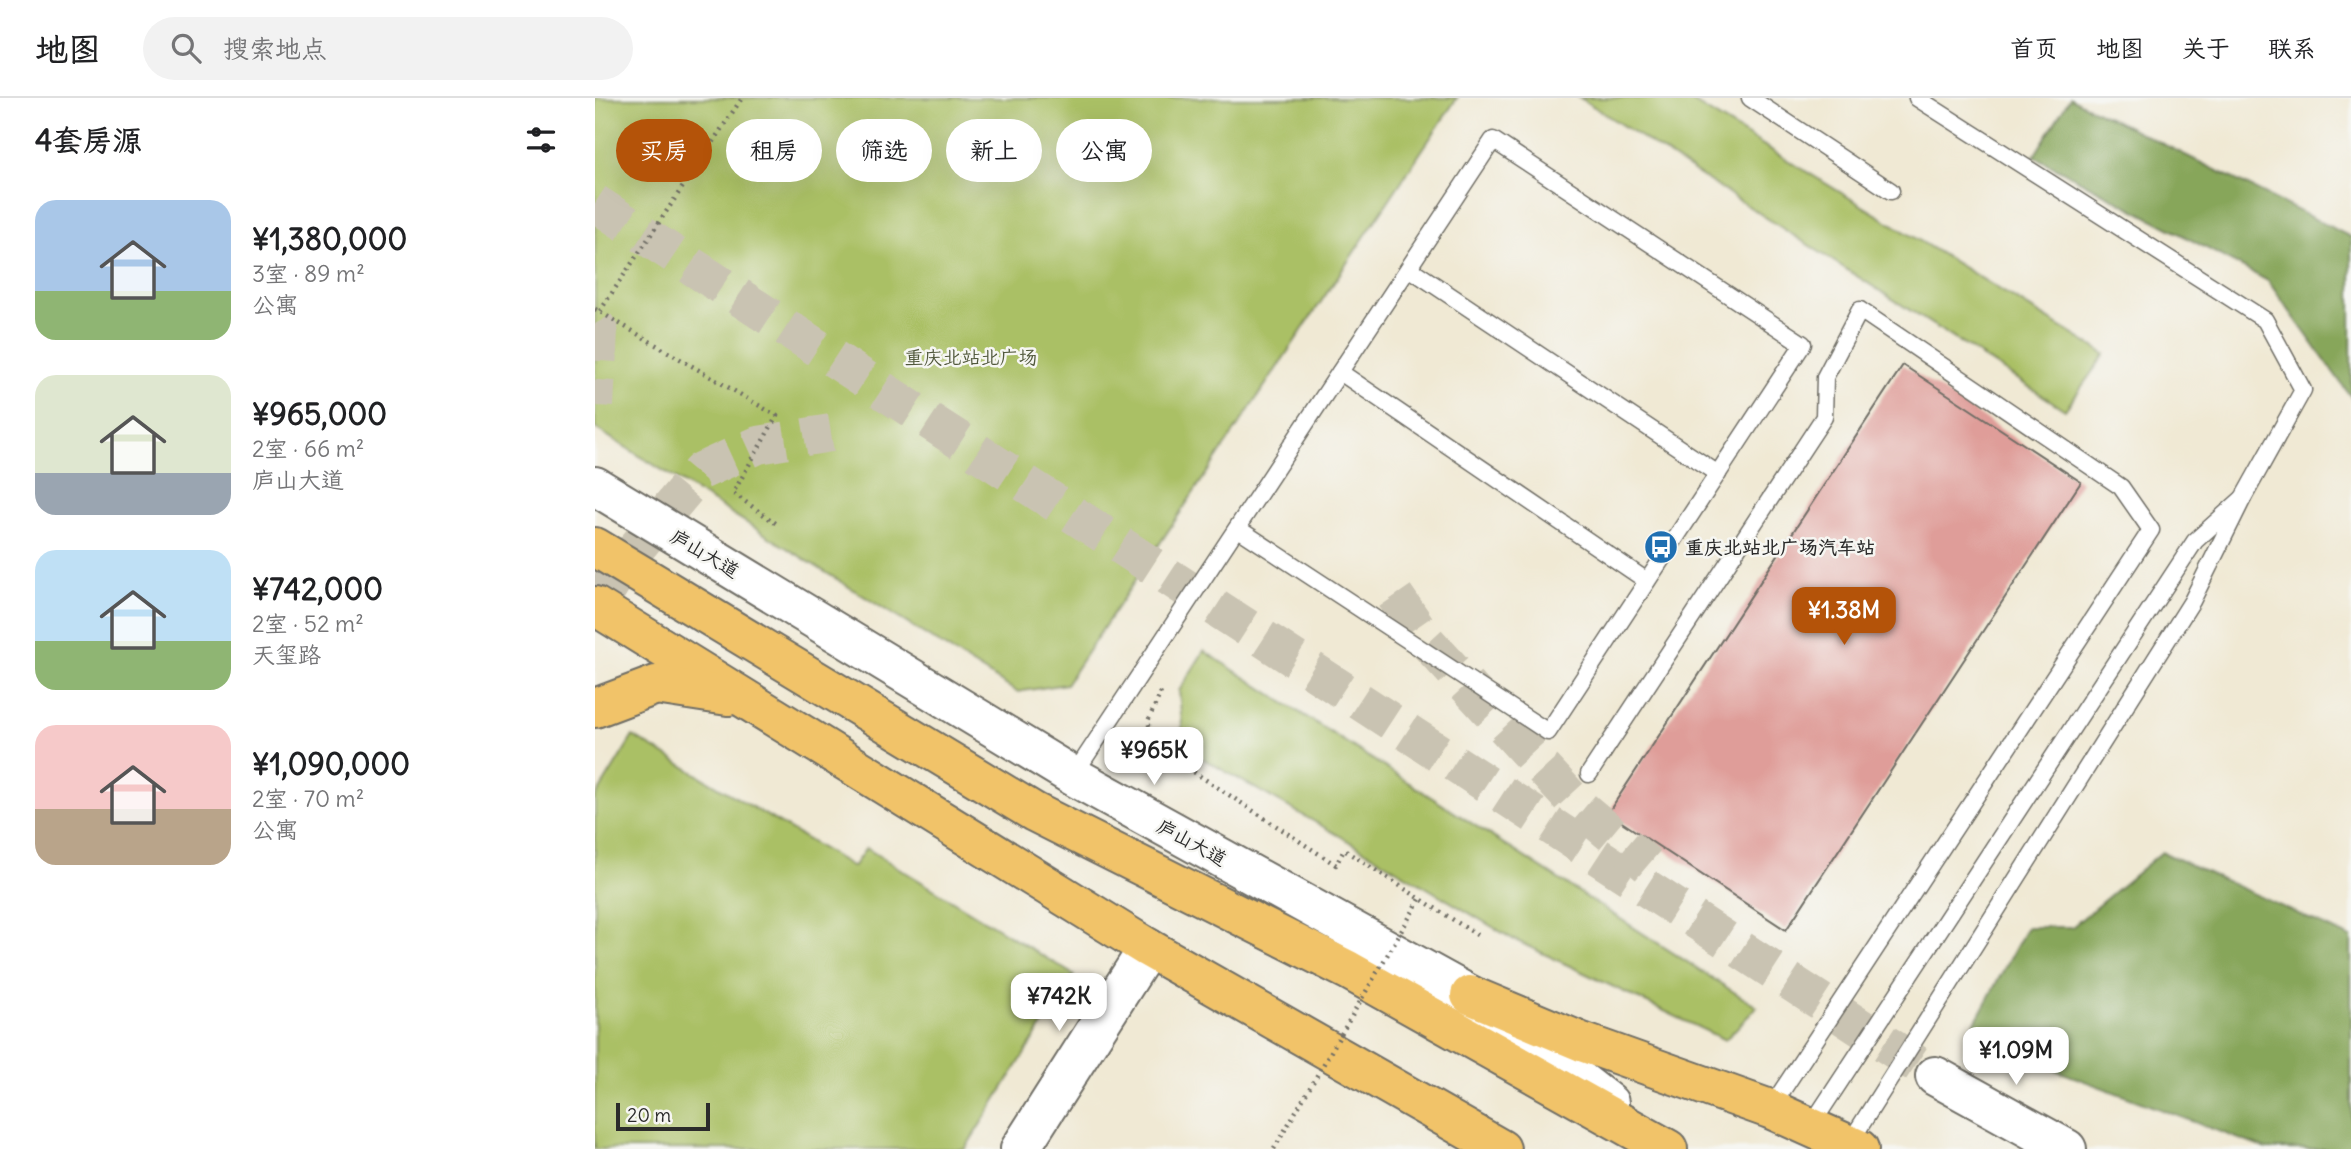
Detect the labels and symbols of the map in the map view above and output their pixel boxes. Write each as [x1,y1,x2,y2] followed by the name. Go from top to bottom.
[904,345,1038,369] park label: 重庆北站北广场
[666,523,744,583] street label: 庐山大道
[1642,528,1680,566] bus stop icon: 重庆北站北广场汽车站
[1685,535,1875,559] place label: 重庆北站北广场汽车站
[1787,588,1901,647] pin: ¥1.38M
[1105,728,1203,787] pin: ¥965K
[1153,813,1231,871] street label: 庐山大道
[1010,974,1108,1033] pin: ¥742K
[1959,1028,2073,1087] pin: ¥1.09M
[616,1100,711,1132] scale bar

